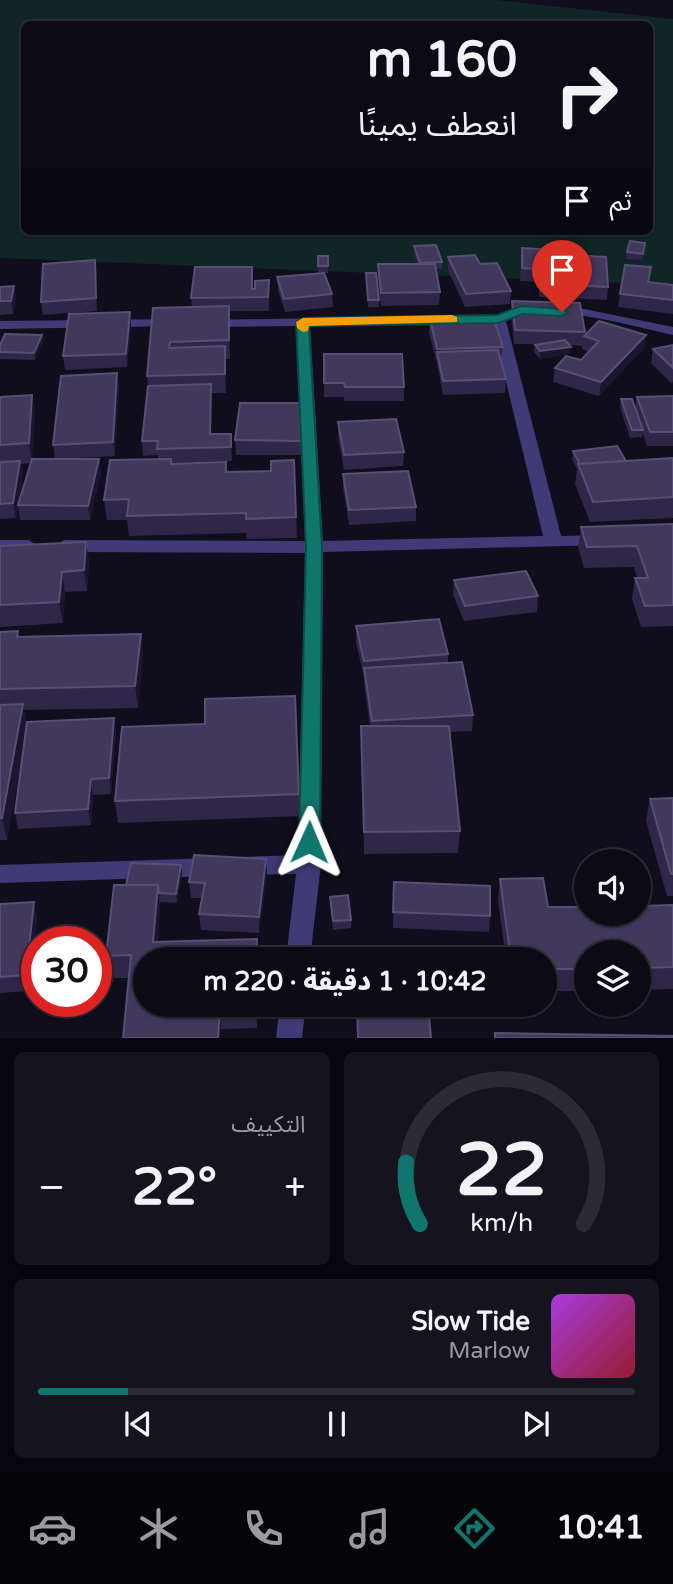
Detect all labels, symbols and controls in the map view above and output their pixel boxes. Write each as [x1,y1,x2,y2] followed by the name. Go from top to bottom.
[367,31,517,90] text: 160 m
[541,49,632,140] icon: right
[358,106,517,144] text: انعطف يمينًا
[558,182,596,220] icon: arrive
[610,186,632,217] text: ثم
[532,240,592,312] pin
[543,251,581,289] icon: arrive
[272,805,346,879] position arrow
[574,849,651,1017] map controls
[574,849,651,926] button: sound
[21,926,112,1017] speed limit sign: 30
[574,940,651,1017] button: layers
[203,966,487,997] text: 10:42 · 1 دقيقة · 220 m
[231,1111,306,1139] text: التكييف
[456,1128,547,1216] text: 22
[132,1156,217,1219] text: 22°
[38,1165,65,1211] text: −
[284,1165,305,1211] text: +
[470,1208,533,1238] text: km/h
[412,1306,530,1337] text: Slow Tide
[448,1337,530,1365] text: Marlow
[119,1405,157,1443] icon: previous
[318,1405,356,1443] icon: pause
[517,1405,555,1443] icon: next
[28,1504,77,1553] icon: car
[134,1504,183,1553] icon: climate
[239,1504,288,1553] icon: phone
[345,1504,394,1553] icon: music
[450,1504,499,1553] icon: directions
[556,1509,645,1547] text: 10:41

